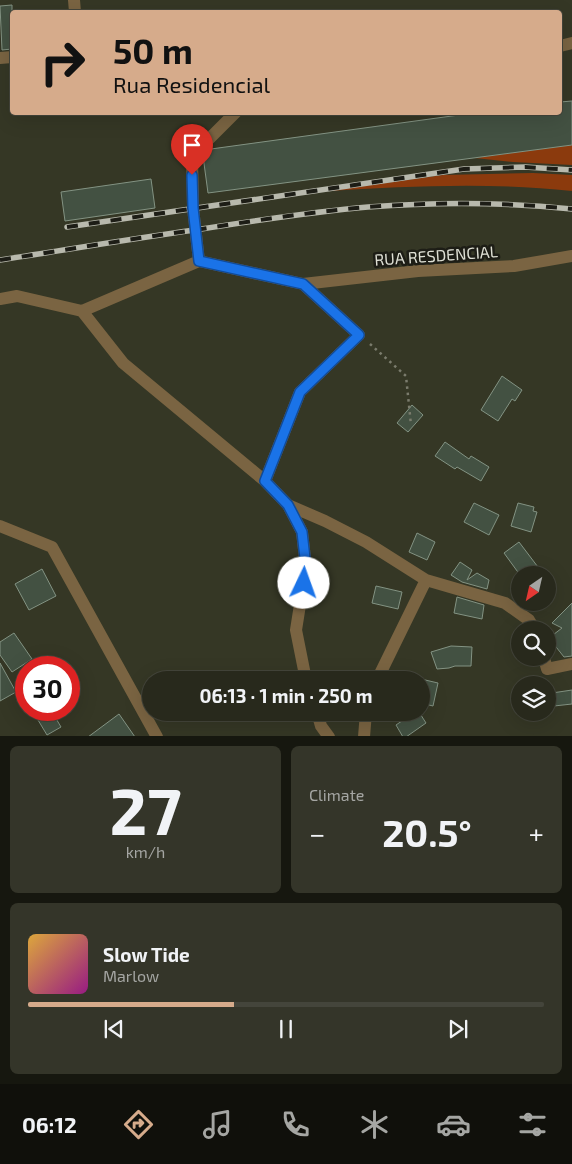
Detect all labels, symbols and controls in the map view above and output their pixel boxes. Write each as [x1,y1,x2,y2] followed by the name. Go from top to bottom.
[113,29,193,71] text: 50 m
[30,30,95,95] icon: right
[113,71,270,97] text: Rua Residencial
[171,124,213,175] pin
[178,131,206,159] icon: arrive
[374,241,498,269] street label: RUA RESDENCIAL
[277,556,329,608] position arrow
[511,566,556,611] north arrow
[511,566,556,721] map controls
[511,621,556,666] button: search
[15,656,80,721] speed limit sign: 30
[511,676,556,721] button: layers
[199,684,373,707] text: 06:13 · 1 min · 250 m
[109,770,182,848] text: 27
[309,785,364,804] text: Climate
[382,809,472,855] text: 20.5°
[309,816,325,850] text: −
[529,816,544,850] text: +
[126,842,165,861] text: km/h
[103,943,190,966] text: Slow Tide
[103,966,159,985] text: Marlow
[100,1015,128,1043] icon: previous
[272,1015,300,1043] icon: pause
[444,1015,472,1043] icon: next
[121,1107,156,1142] icon: directions
[200,1107,235,1142] icon: music
[278,1107,313,1142] icon: phone
[357,1107,392,1142] icon: climate
[436,1107,471,1142] icon: car
[515,1107,550,1142] icon: filters
[22,1111,77,1137] text: 06:12

